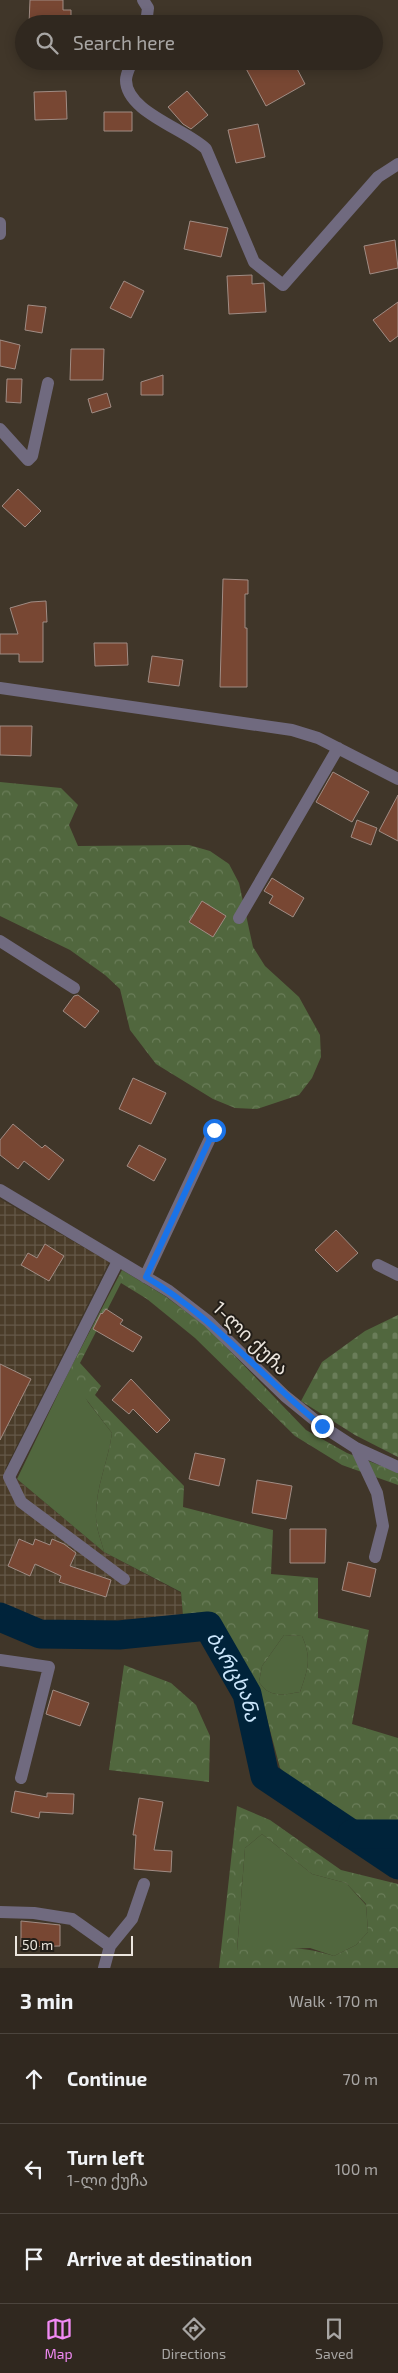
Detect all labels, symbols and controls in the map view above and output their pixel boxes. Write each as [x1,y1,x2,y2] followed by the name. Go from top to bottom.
[15,15,383,70] search box
[33,29,61,57] icon: search
[73,31,175,54] text: Search here
[203,1119,226,1142] route start
[207,1296,294,1381] street label: 1-ლი ქუჩა
[311,1415,334,1438] route end
[202,1626,266,1725] water label: ბარცხანა
[15,1933,132,1956] scale bar
[22,1936,53,1953] text: 50 m
[20,1988,73,2013] text: 3 min
[289,1991,378,2010] text: Walk · 170 m
[20,2065,48,2093] icon: ahead
[67,2067,147,2090] text: Continue
[343,2069,378,2088] text: 70 m
[67,2146,144,2169] text: Turn left
[20,2155,48,2183] icon: left
[335,2159,378,2178] text: 100 m
[67,2170,148,2189] text: 1-ლი ქუჩა
[20,2245,48,2273] icon: arrive
[67,2247,252,2270] text: Arrive at destination
[44,2315,73,2362] tab: Map
[162,2315,226,2362] tab: Directions
[315,2315,354,2362] tab: Saved

